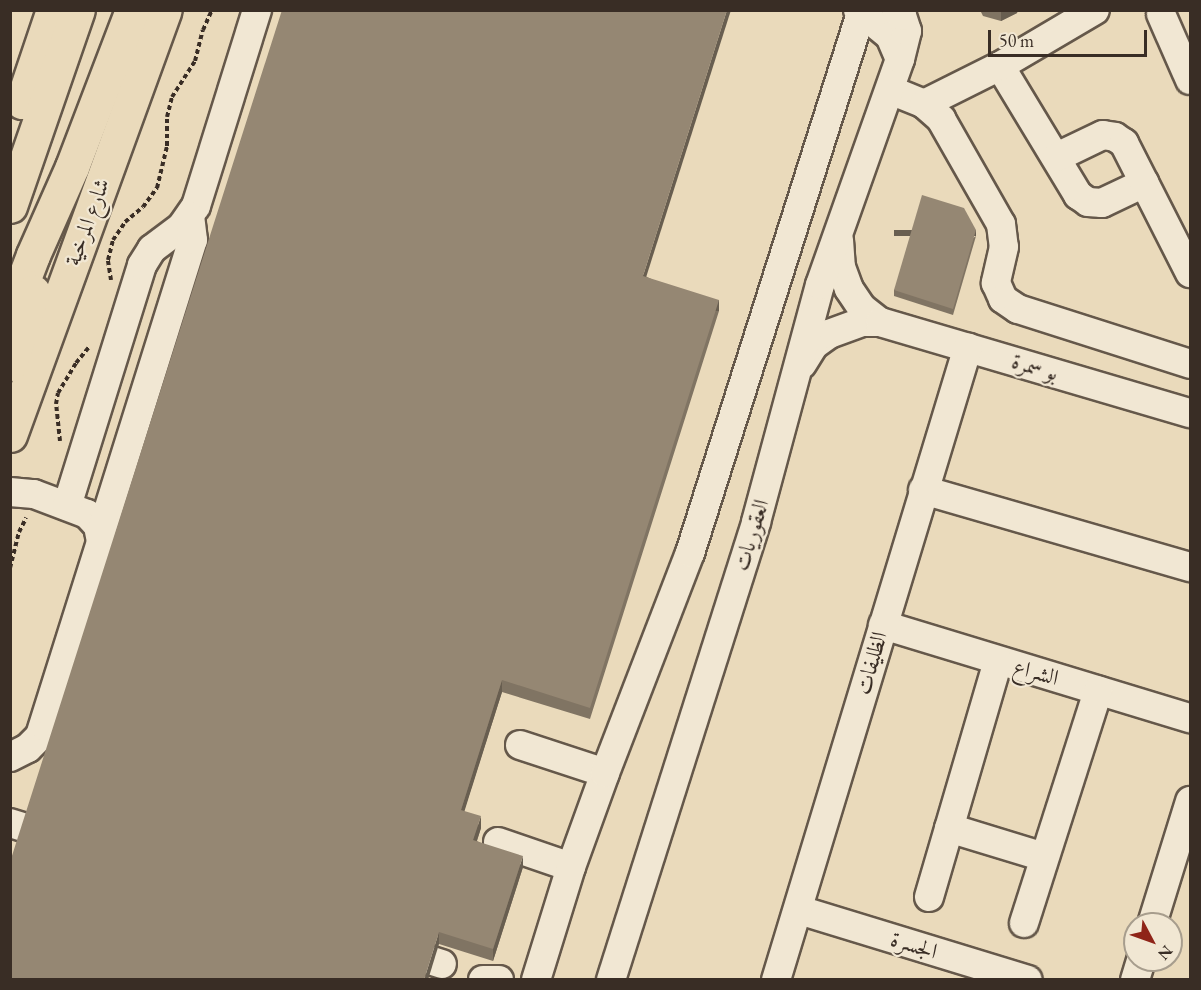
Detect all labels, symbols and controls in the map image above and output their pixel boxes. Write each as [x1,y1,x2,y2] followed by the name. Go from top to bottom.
[991,18,1150,56] scale bar
[999,29,1034,52] text: 50 m
[59,175,115,269] street label: شارع المرخية
[1009,348,1061,386] street label: بو سمرة
[728,496,774,574] street label: العقوريات
[849,629,893,697] street label: الظليفات
[1010,653,1062,691] street label: الشراع
[1123,912,1183,972] north arrow
[888,925,940,965] street label: الجسرة
[1153,941,1178,965] text: N

